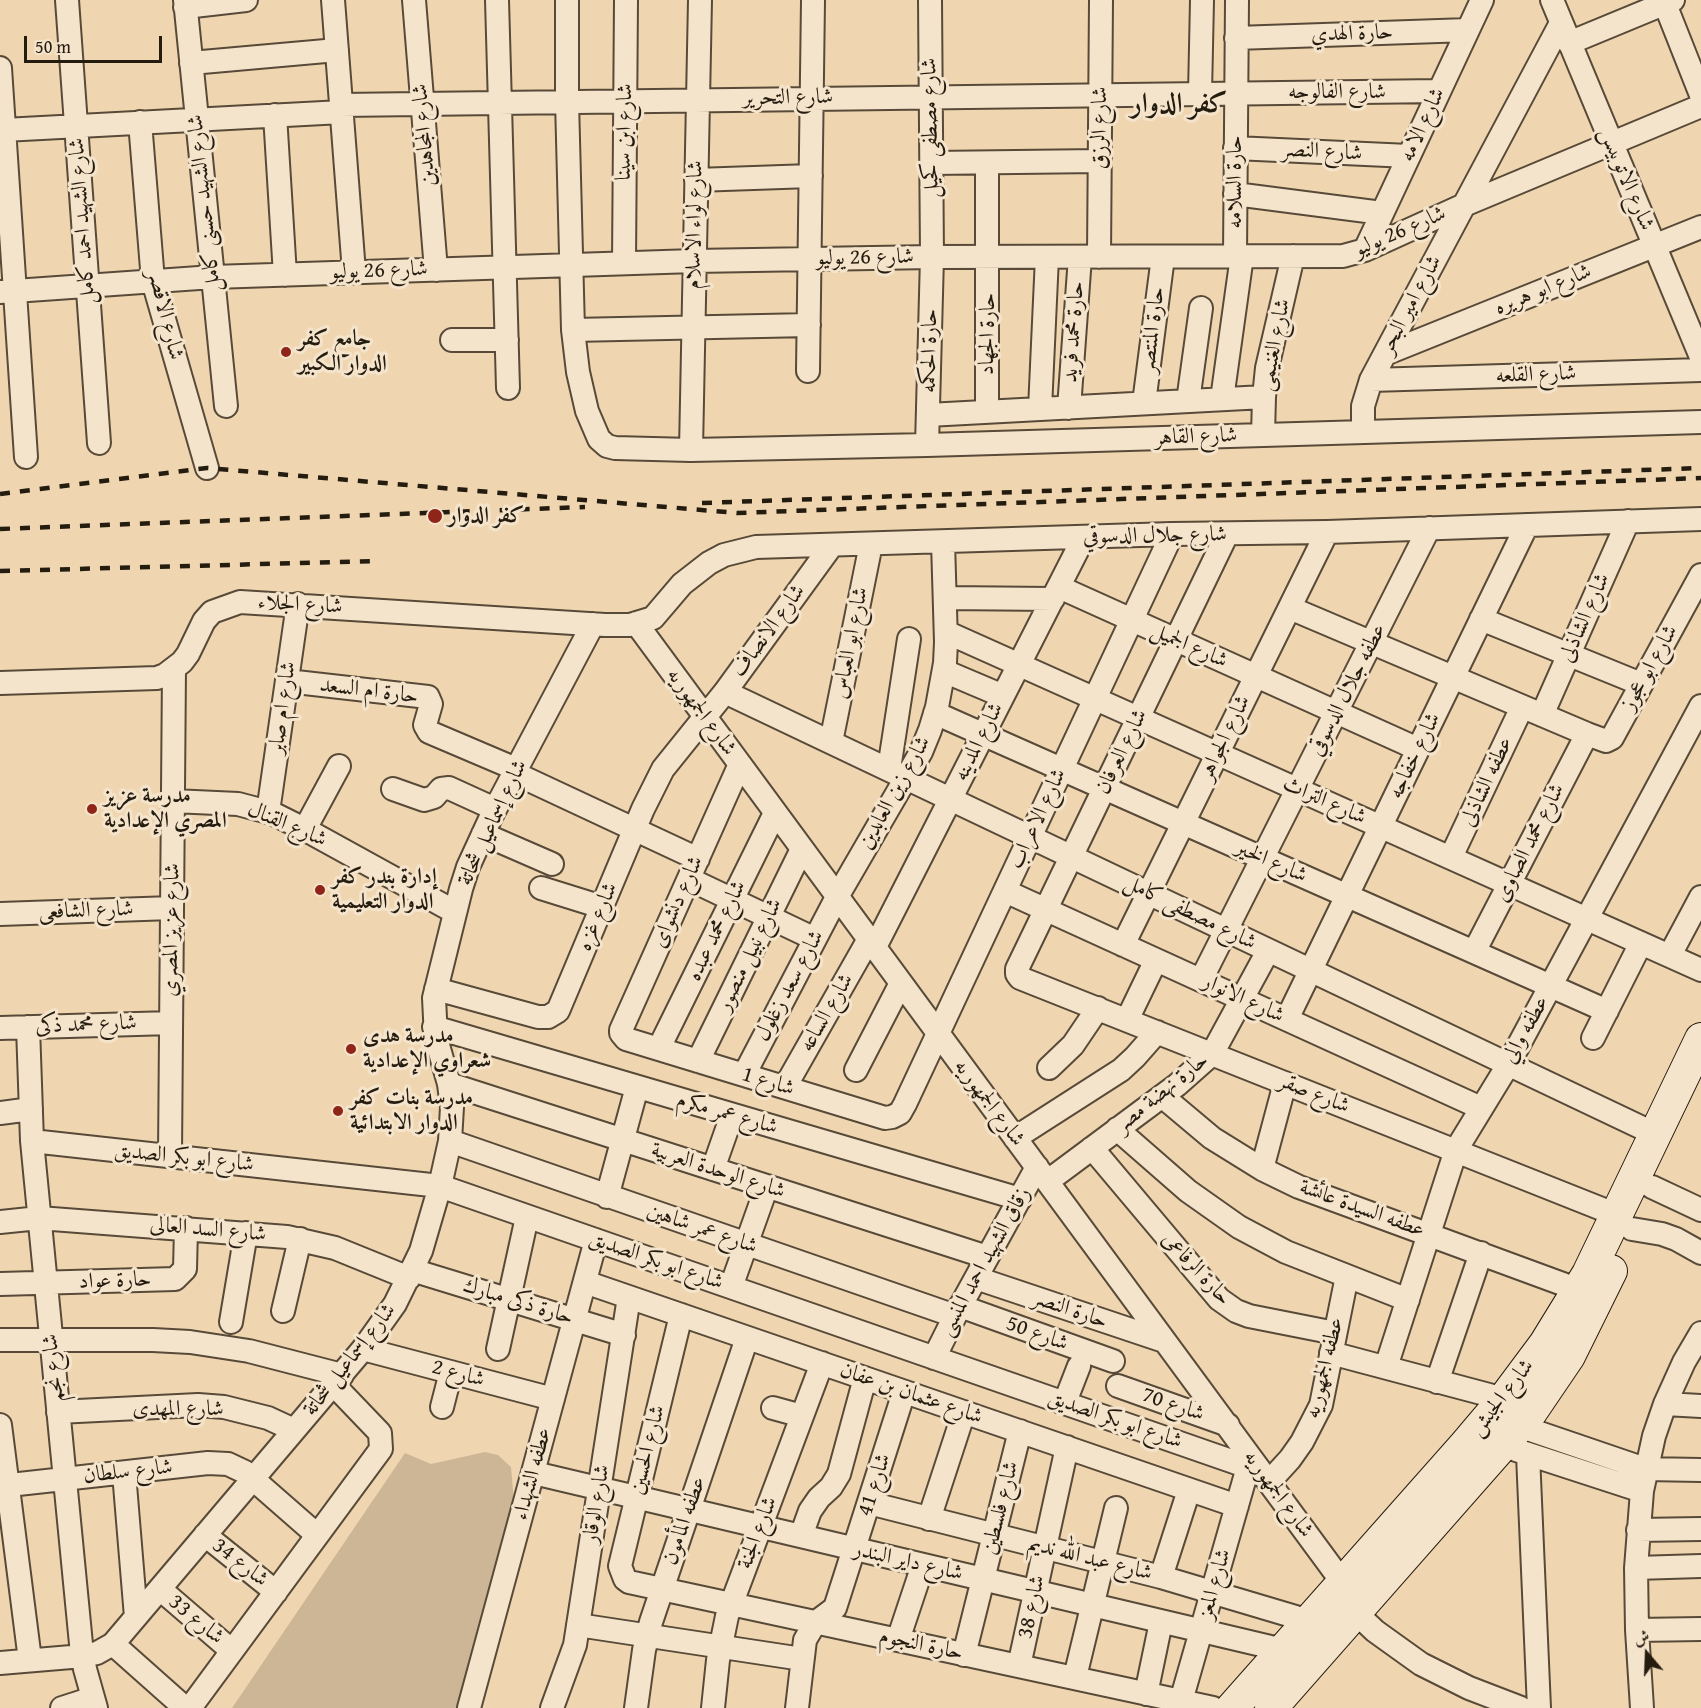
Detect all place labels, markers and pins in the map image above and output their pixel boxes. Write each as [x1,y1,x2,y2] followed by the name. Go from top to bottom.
[298,326,387,378] place label: جامع كفر الدوار الكبير
[279,345,293,359] marker: جامع كفر الدوار الكبير
[448,503,524,529] place label: كفر الدوار
[426,507,444,525] marker: كفر الدوار
[104,783,227,834] place label: مدرسة عزيز المصري الإعدادية
[85,802,99,816] marker: مدرسة عزيز المصري الإعدادية
[332,864,437,915] place label: إدارة بندر كفر الدوار التعليمية
[313,883,327,897] marker: إدارة بندر كفر الدوار التعليمية
[363,1023,491,1074] place label: مدرسة هدى شعراوي الإعدادية
[344,1042,358,1056] marker: مدرسة هدى شعراوي الإعدادية
[350,1085,473,1136] place label: مدرسة بنات كفر الدوار الابتدائية
[331,1104,345,1118] marker: مدرسة بنات كفر الدوار الابتدائية

